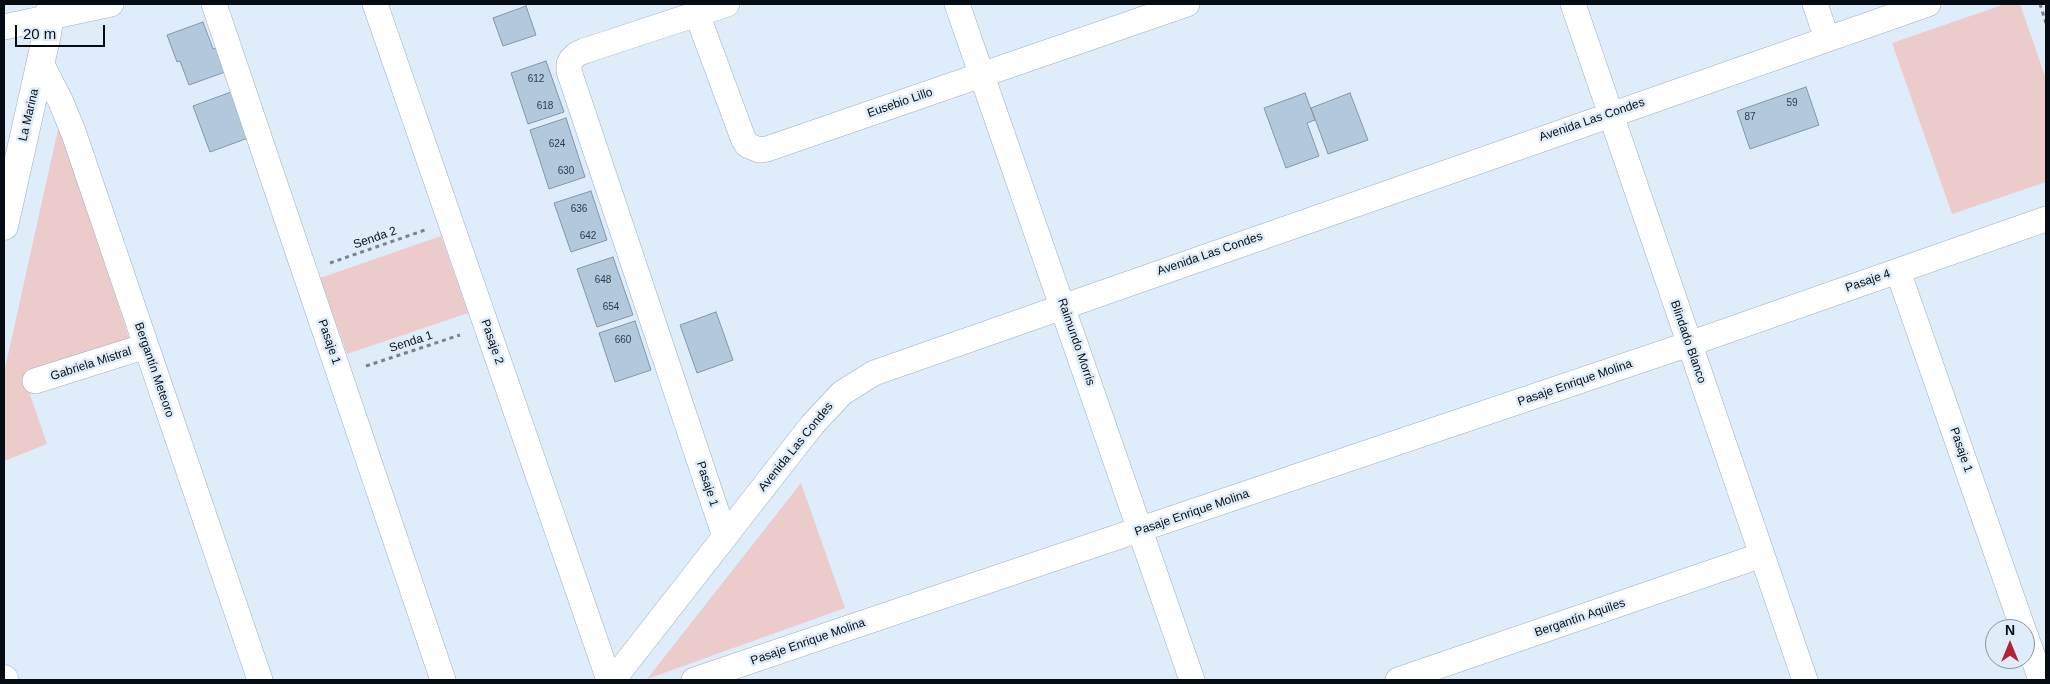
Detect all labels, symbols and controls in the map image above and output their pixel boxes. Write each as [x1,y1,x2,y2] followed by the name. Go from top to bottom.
[18,15,108,47] scale bar
[23,25,56,42] text: 20 m
[528,73,544,85] house number: 612
[865,85,935,121] street label: Eusebio Lillo
[16,87,42,143] street label: La Marina
[1537,95,1647,145] street label: Avenida Las Condes
[1786,97,1798,109] house number: 59
[537,100,553,112] house number: 618
[1744,111,1756,123] house number: 87
[549,138,565,150] house number: 624
[558,165,574,177] house number: 630
[571,203,587,215] house number: 636
[352,224,398,252] street label: Senda 2
[1155,229,1265,279] street label: Avenida Las Condes
[580,230,596,242] house number: 642
[1844,267,1892,295] street label: Pasaje 4
[595,274,611,286] house number: 648
[1054,296,1098,388] street label: Raimundo Morris
[1667,299,1709,385] street label: Blindado Blanco
[603,301,619,313] house number: 654
[315,318,343,366] street label: Pasaje 1
[478,318,506,366] street label: Pasaje 2
[131,321,177,419] street label: Bergantín Meteoro
[388,328,434,356] street label: Senda 1
[615,334,631,346] house number: 660
[49,344,133,384] street label: Gabriela Mistral
[1516,357,1634,409] street label: Pasaje Enrique Molina
[756,400,836,494] street label: Avenida Las Condes
[1947,426,1975,474] street label: Pasaje 1
[693,460,721,508] street label: Pasaje 1
[1133,487,1251,539] street label: Pasaje Enrique Molina
[1533,596,1627,640] street label: Bergantín Aquiles
[749,616,867,668] street label: Pasaje Enrique Molina
[1985,619,2035,669] north arrow
[2005,622,2015,638] text: N

